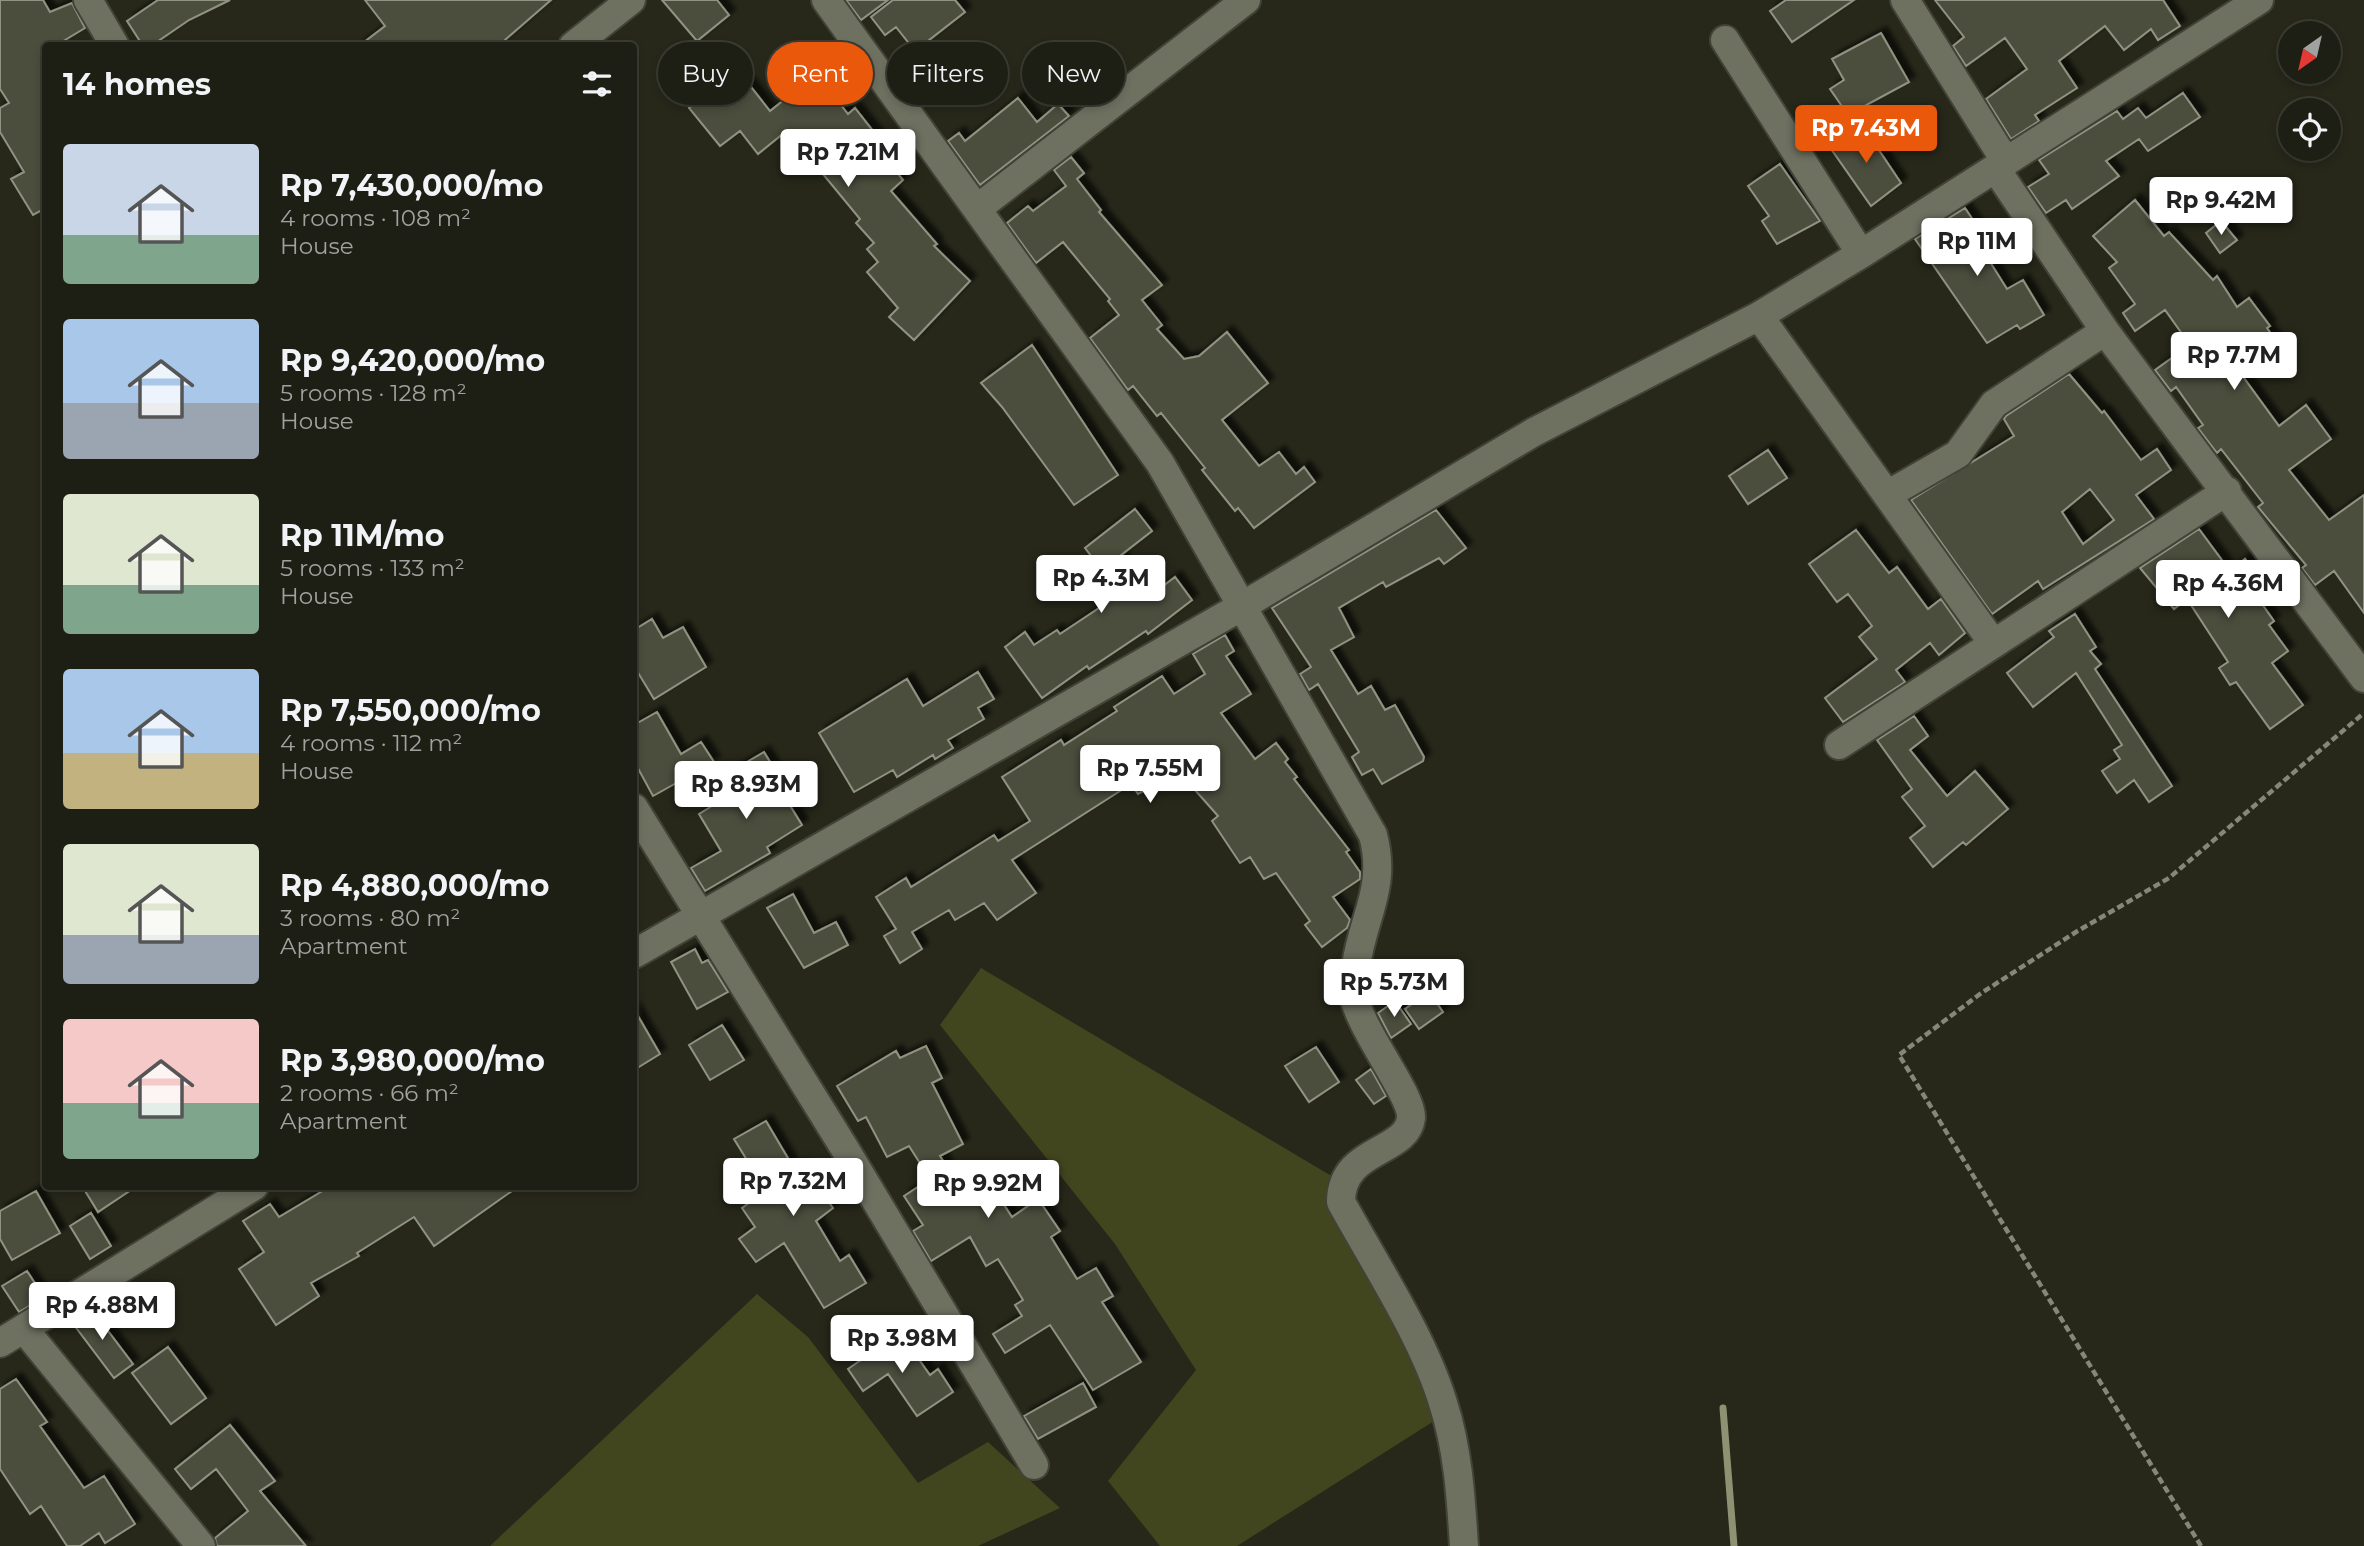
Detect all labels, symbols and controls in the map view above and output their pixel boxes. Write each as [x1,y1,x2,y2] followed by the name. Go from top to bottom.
[2278,21,2342,84] north arrow
[2278,21,2341,161] map controls
[658,42,753,105] chip: Buy
[767,42,873,105] chip: Rent
[887,42,1008,105] chip: Filters
[1022,42,1125,105] chip: New
[578,65,616,103] icon: filters
[63,66,211,103] text: 14 homes
[2278,98,2341,161] button: locate
[1794,106,1938,165] pin: Rp 7.43M
[1811,114,1921,142] text: Rp 7.43M
[776,130,920,189] pin: Rp 7.21M
[796,138,900,166] text: Rp 7.21M
[280,167,544,204] text: Rp 7,430,000/mo
[119,172,203,256] icon: home
[2149,177,2293,237] pin: Rp 9.42M
[2165,186,2277,214] text: Rp 9.42M
[280,204,471,232] text: 4 rooms · 108 m²
[1920,218,2034,278] pin: Rp 11M
[1937,227,2017,255] text: Rp 11M
[280,232,354,260] text: House
[2169,332,2299,392] pin: Rp 7.7M
[2187,341,2281,369] text: Rp 7.7M
[280,342,545,379] text: Rp 9,420,000/mo
[119,347,203,431] icon: home
[280,379,467,407] text: 5 rooms · 128 m²
[280,407,354,435] text: House
[280,517,445,554] text: Rp 11M/mo
[119,522,203,606] icon: home
[280,554,465,582] text: 5 rooms · 133 m²
[1036,556,1166,615] pin: Rp 4.3M
[2156,560,2300,620] pin: Rp 4.36M
[1052,564,1150,592] text: Rp 4.3M
[2172,569,2284,597] text: Rp 4.36M
[280,582,354,610] text: House
[280,692,541,729] text: Rp 7,550,000/mo
[119,697,203,781] icon: home
[280,729,462,757] text: 4 rooms · 112 m²
[1078,746,1222,805] pin: Rp 7.55M
[1096,754,1204,782] text: Rp 7.55M
[280,757,354,785] text: House
[674,762,818,821] pin: Rp 8.93M
[691,770,801,798] text: Rp 8.93M
[280,867,549,904] text: Rp 4,880,000/mo
[119,872,203,956] icon: home
[280,904,460,932] text: 3 rooms · 80 m²
[280,932,408,960] text: Apartment
[1322,960,1466,1019] pin: Rp 5.73M
[1340,968,1448,996] text: Rp 5.73M
[280,1042,545,1079] text: Rp 3,980,000/mo
[119,1047,203,1131] icon: home
[280,1079,459,1107] text: 2 rooms · 66 m²
[280,1107,408,1135] text: Apartment
[721,1158,865,1218] pin: Rp 7.32M
[916,1160,1060,1220] pin: Rp 9.92M
[739,1167,847,1195] text: Rp 7.32M
[933,1169,1043,1197] text: Rp 9.92M
[30,1282,174,1342] pin: Rp 4.88M
[45,1291,159,1319] text: Rp 4.88M
[830,1316,974,1375] pin: Rp 3.98M
[847,1324,957,1352] text: Rp 3.98M

